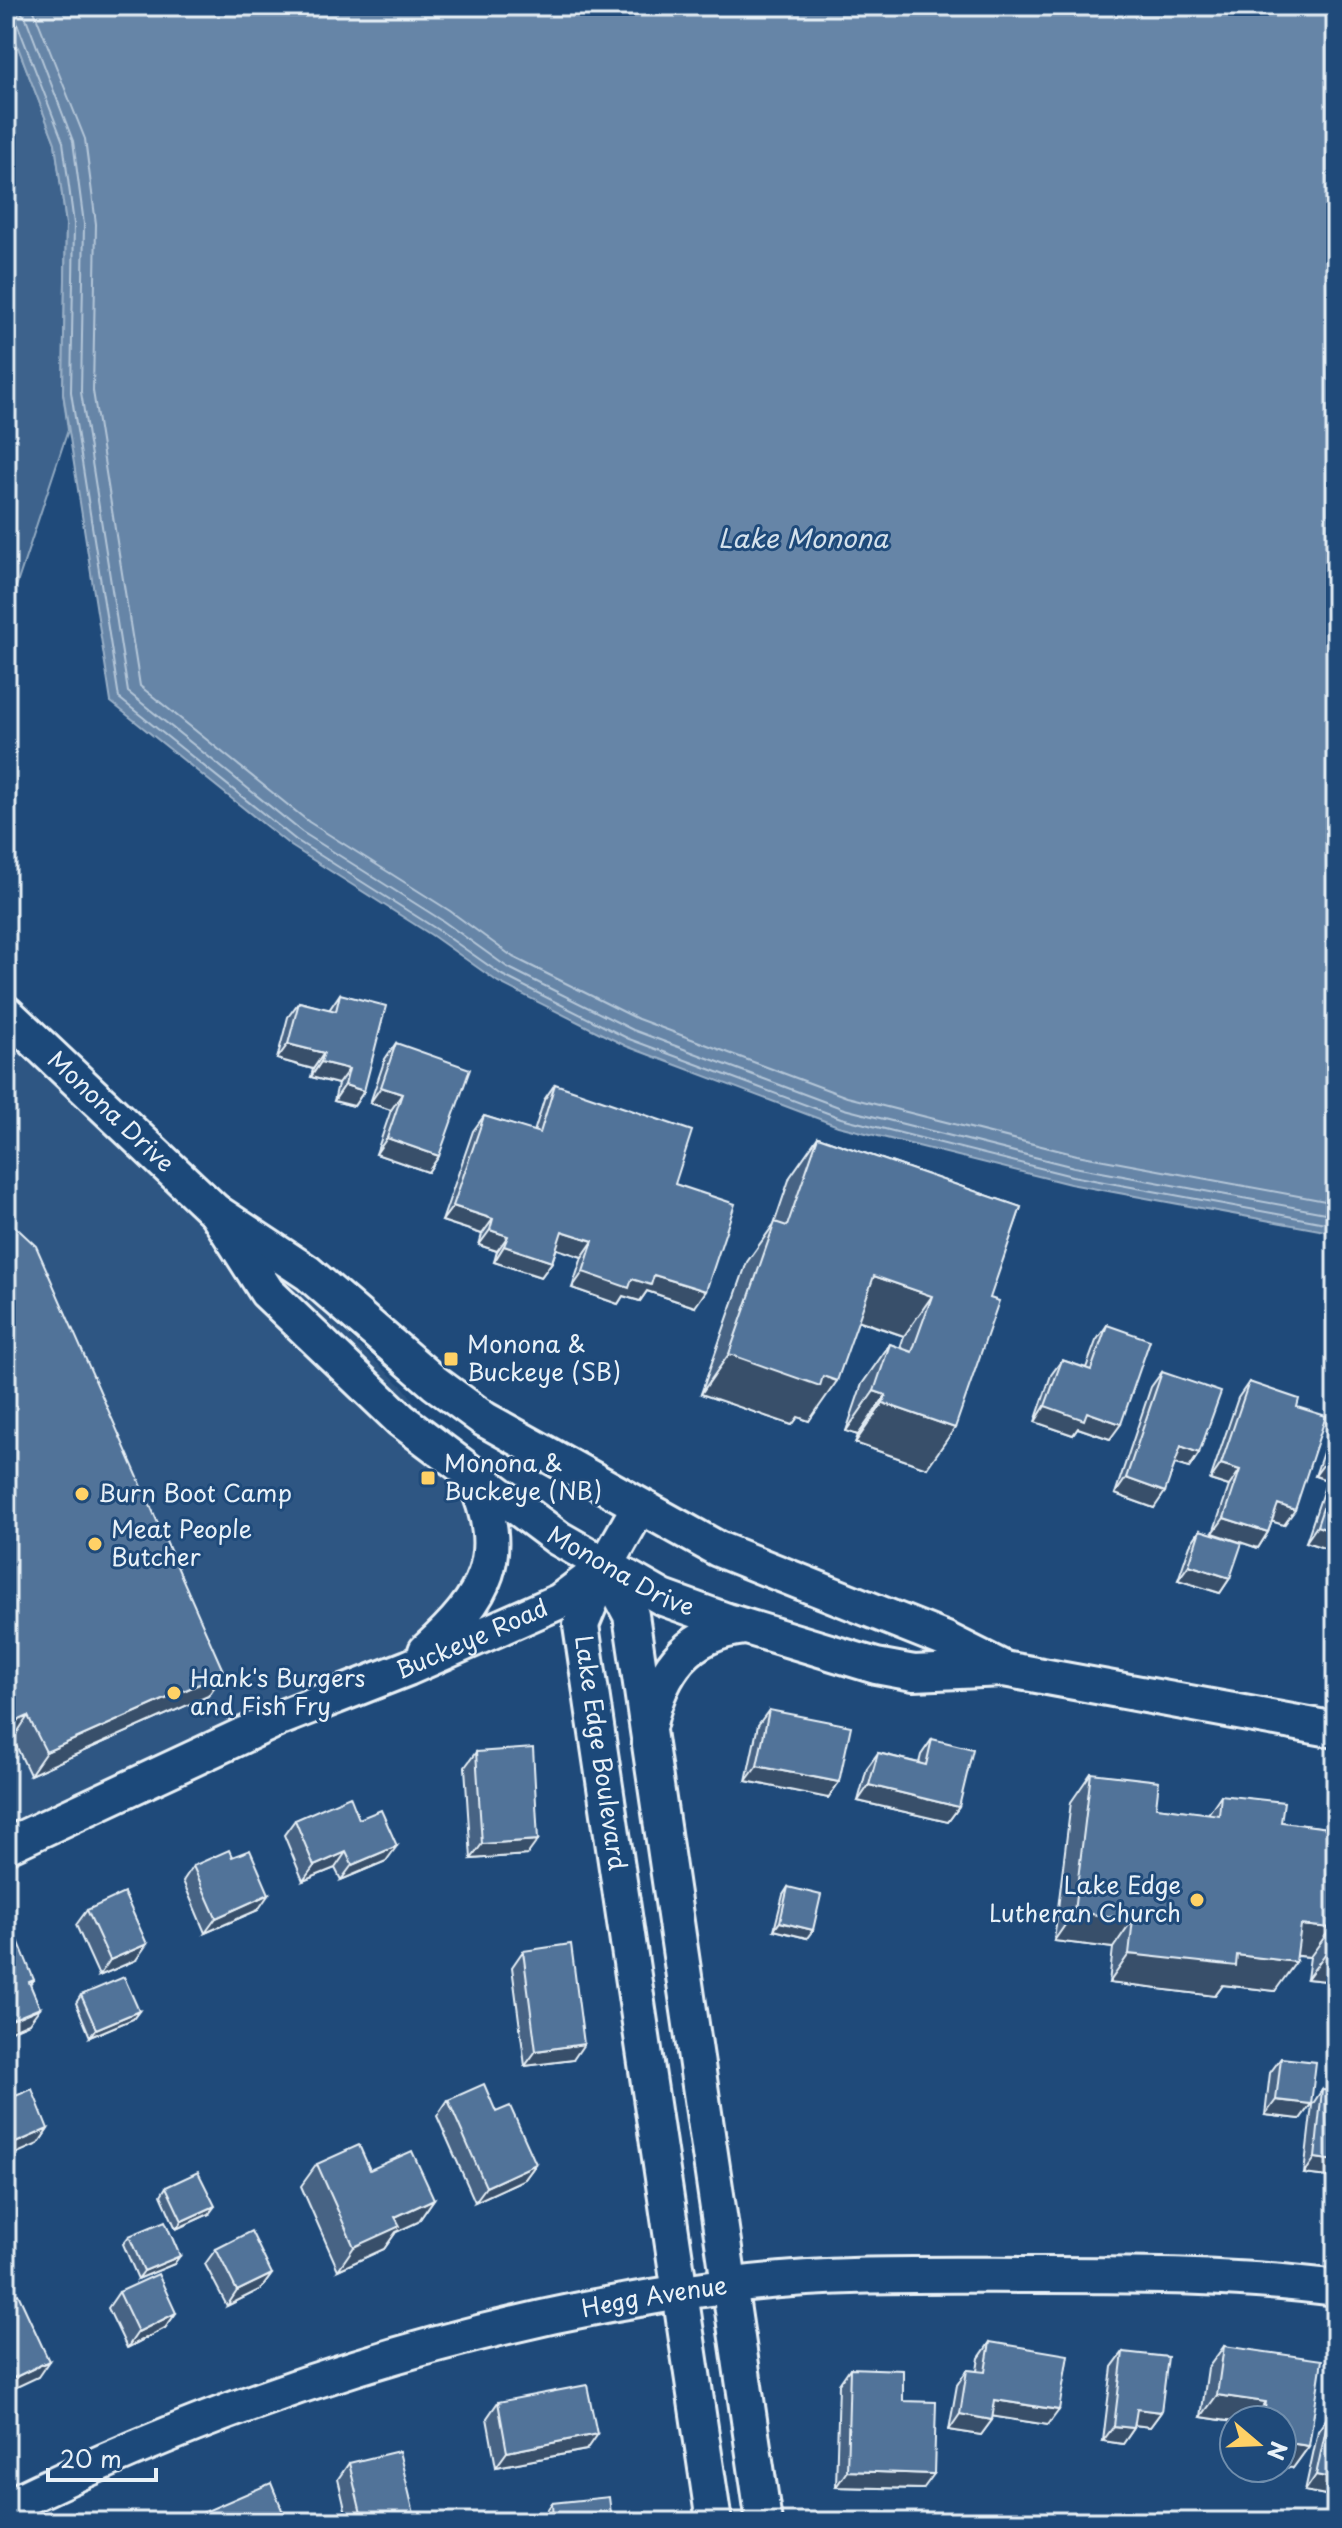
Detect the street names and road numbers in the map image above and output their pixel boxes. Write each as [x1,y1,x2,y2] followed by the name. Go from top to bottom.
[40,1041,183,1180] street label: Monona Drive
[541,1516,700,1624] street label: Monona Drive
[390,1589,553,1687] street label: Buckeye Road
[567,1633,637,1873] street label: Lake Edge Boulevard
[578,2266,729,2325] street label: Hegg Avenue

